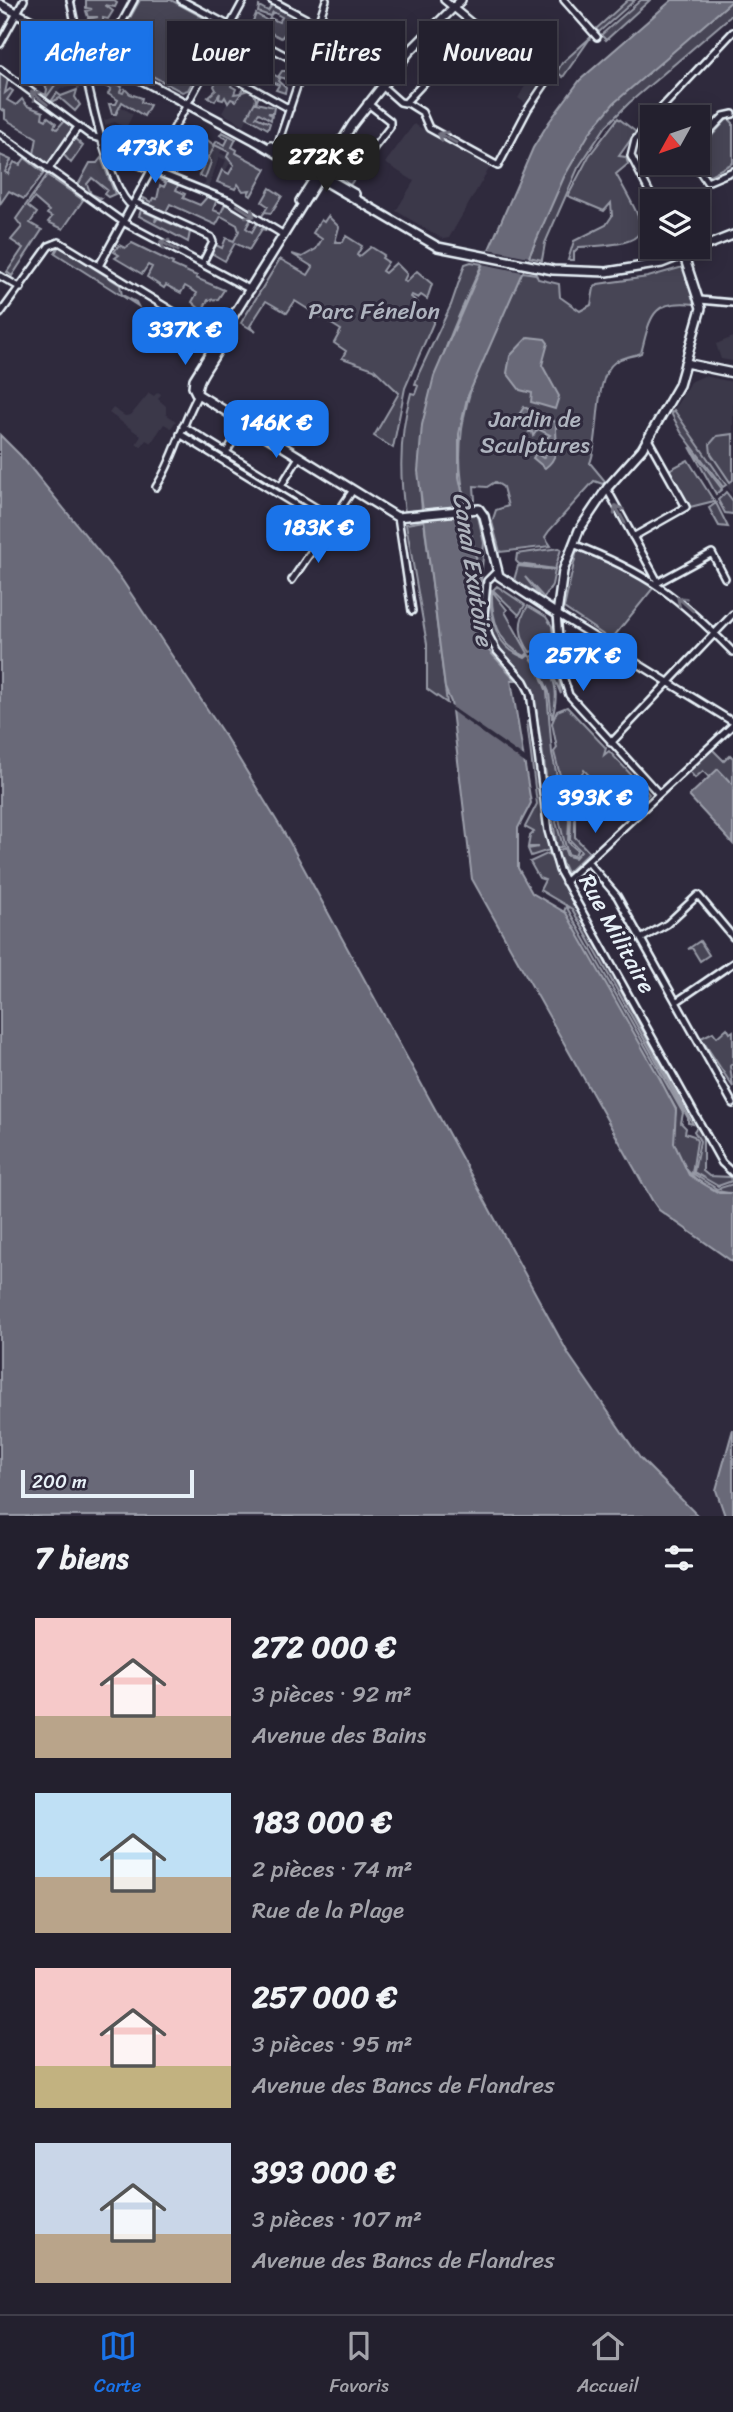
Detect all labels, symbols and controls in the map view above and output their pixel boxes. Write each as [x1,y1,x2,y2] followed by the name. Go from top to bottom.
[21,21,153,84] chip: Acheter
[167,21,273,84] chip: Louer
[287,21,405,84] chip: Filtres
[419,21,557,84] chip: Nouveau
[30,91,49,106] one-way arrow
[640,105,710,175] north arrow
[640,105,710,259] map controls
[98,125,212,185] pin: 473K €
[117,127,193,168] text: 473K €
[437,131,458,144] one-way arrow
[269,134,383,194] pin: 272K €
[289,136,363,177] text: 272K €
[640,189,710,259] button: layers
[236,204,256,218] one-way arrow
[159,239,180,252] one-way arrow
[308,291,440,332] park label: Parc Fénelon
[128,308,242,367] pin: 337K €
[148,309,222,350] text: 337K €
[480,399,590,466] park label: Jardin de Sculptures
[219,400,333,460] pin: 146K €
[240,402,312,443] text: 146K €
[440,490,506,651] water label: Canal Exutoire
[261,505,375,565] pin: 183K €
[613,505,627,525] one-way arrow
[282,507,354,548] text: 183K €
[676,596,694,612] one-way arrow
[526,634,640,693] pin: 257K €
[545,635,621,676] text: 257K €
[538,776,652,835] pin: 393K €
[558,777,632,818] text: 393K €
[567,866,667,1002] street label: Rue Militaire
[32,1465,87,1498] text: 200 m
[21,1467,194,1499] scale bar
[35,1531,129,1585] text: 7 biens
[660,1539,698,1577] icon: filters
[252,1620,396,1674] text: 272 000 €
[91,1646,175,1730] icon: home
[252,1674,412,1715] text: 3 pièces · 92 m²
[252,1715,426,1756] text: Avenue des Bains
[252,1795,392,1849] text: 183 000 €
[91,1821,175,1905] icon: home
[252,1849,413,1890] text: 2 pièces · 74 m²
[252,1890,404,1931] text: Rue de la Plage
[252,1970,397,2024] text: 257 000 €
[91,1996,175,2080] icon: home
[252,2024,413,2065] text: 3 pièces · 95 m²
[252,2065,555,2106] text: Avenue des Bancs de Flandres
[252,2145,396,2199] text: 393 000 €
[91,2171,175,2255] icon: home
[252,2199,422,2240] text: 3 pièces · 107 m²
[252,2240,555,2281] text: Avenue des Bancs de Flandres
[94,2327,141,2402] tab: Carte
[330,2327,389,2402] tab: Favoris
[577,2327,639,2402] tab: Accueil

